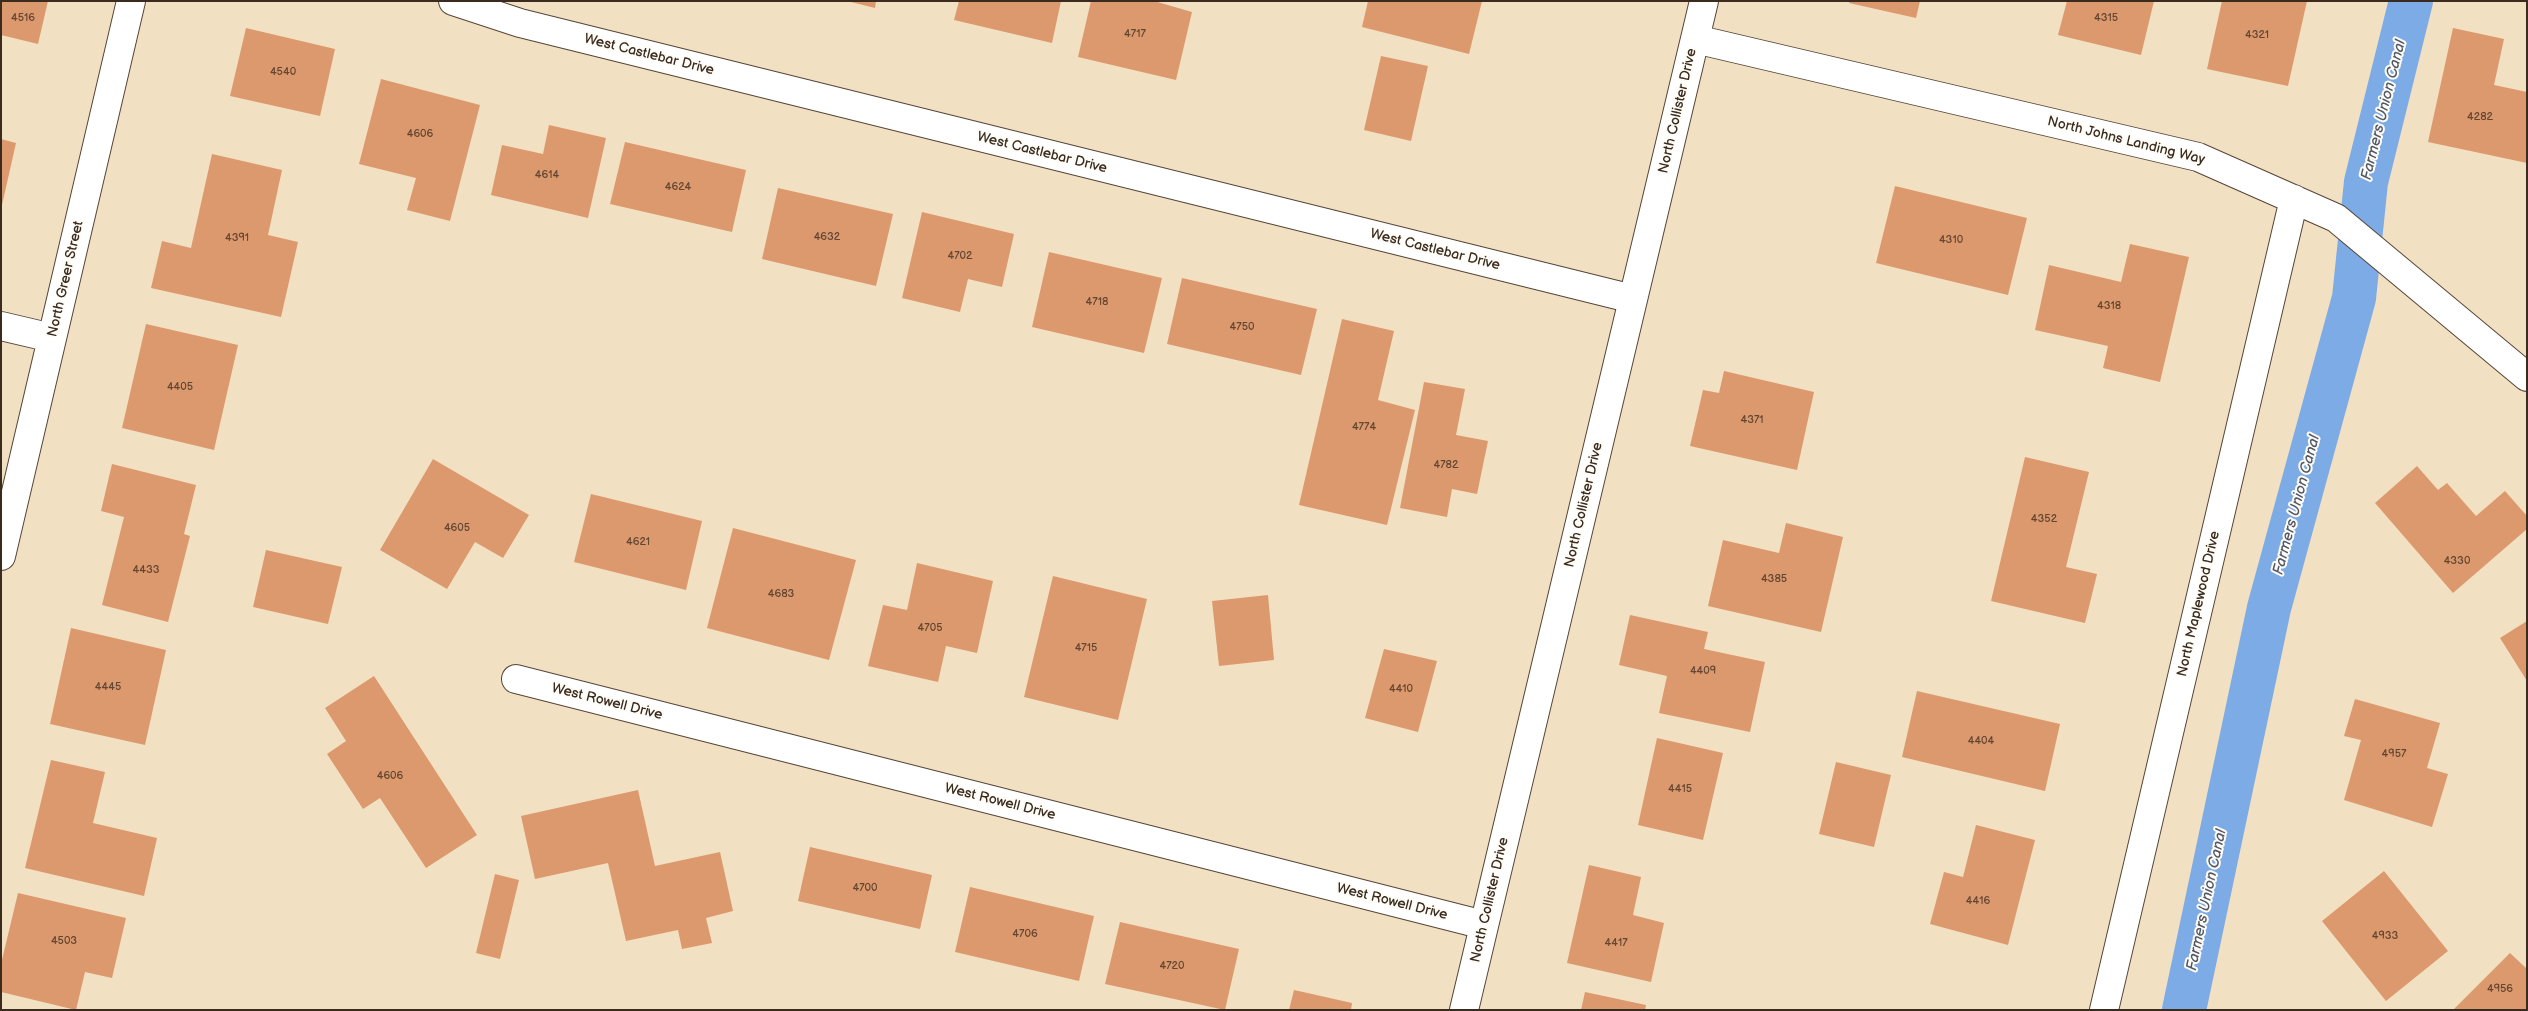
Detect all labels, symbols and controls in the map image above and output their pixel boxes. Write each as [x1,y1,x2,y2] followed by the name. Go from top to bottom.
[11,11,35,25] house number: 4516
[2094,11,2118,25] house number: 4315
[1124,27,1146,41] house number: 4717
[2245,28,2269,42] house number: 4321
[582,31,716,79] street label: West Castlebar Drive
[2358,38,2410,182] water label: Farmers Union Canal
[1655,47,1701,175] street label: North Collister Drive
[270,65,296,79] house number: 4540
[2467,110,2493,124] house number: 4282
[2046,113,2206,169] street label: North Johns Landing Way
[407,127,433,141] house number: 4606
[975,129,1109,177] street label: West Castlebar Drive
[535,168,559,182] house number: 4614
[665,180,691,194] house number: 4624
[44,219,88,339] street label: North Greer Street
[1368,226,1502,274] street label: West Castlebar Drive
[814,230,840,244] house number: 4632
[225,231,249,245] house number: 4391
[1939,233,1963,247] house number: 4310
[947,249,973,263] house number: 4702
[1086,295,1108,309] house number: 4718
[2097,299,2121,313] house number: 4318
[1230,320,1254,334] house number: 4750
[167,380,193,394] house number: 4405
[1740,413,1764,427] house number: 4371
[1352,420,1376,434] house number: 4774
[2270,433,2324,577] water label: Farmers Union Canal
[1561,441,1607,569] street label: North Collister Drive
[1433,458,1459,472] house number: 4782
[2031,512,2057,526] house number: 4352
[444,521,470,535] house number: 4605
[2174,530,2224,678] street label: North Maplewood Drive
[626,535,650,549] house number: 4621
[2444,554,2470,568] house number: 4330
[133,563,159,577] house number: 4433
[1761,572,1787,586] house number: 4385
[768,587,794,601] house number: 4683
[918,621,942,635] house number: 4705
[1075,641,1097,655] house number: 4715
[1690,664,1716,678] house number: 4409
[95,680,121,694] house number: 4445
[550,680,664,724] street label: West Rowell Drive
[1389,682,1413,696] house number: 4410
[1968,734,1994,748] house number: 4404
[2382,747,2406,761] house number: 4957
[377,769,403,783] house number: 4606
[943,780,1057,824] street label: West Rowell Drive
[1668,782,1692,796] house number: 4415
[2183,828,2231,972] water label: Farmers Union Canal
[1467,836,1513,964] street label: North Collister Drive
[1335,880,1449,924] street label: West Rowell Drive
[852,881,878,895] house number: 4700
[1966,894,1990,908] house number: 4416
[1012,927,1038,941] house number: 4706
[2372,929,2398,943] house number: 4933
[51,934,77,948] house number: 4503
[1604,936,1628,950] house number: 4417
[1159,959,1185,973] house number: 4720
[2487,982,2513,996] house number: 4956

